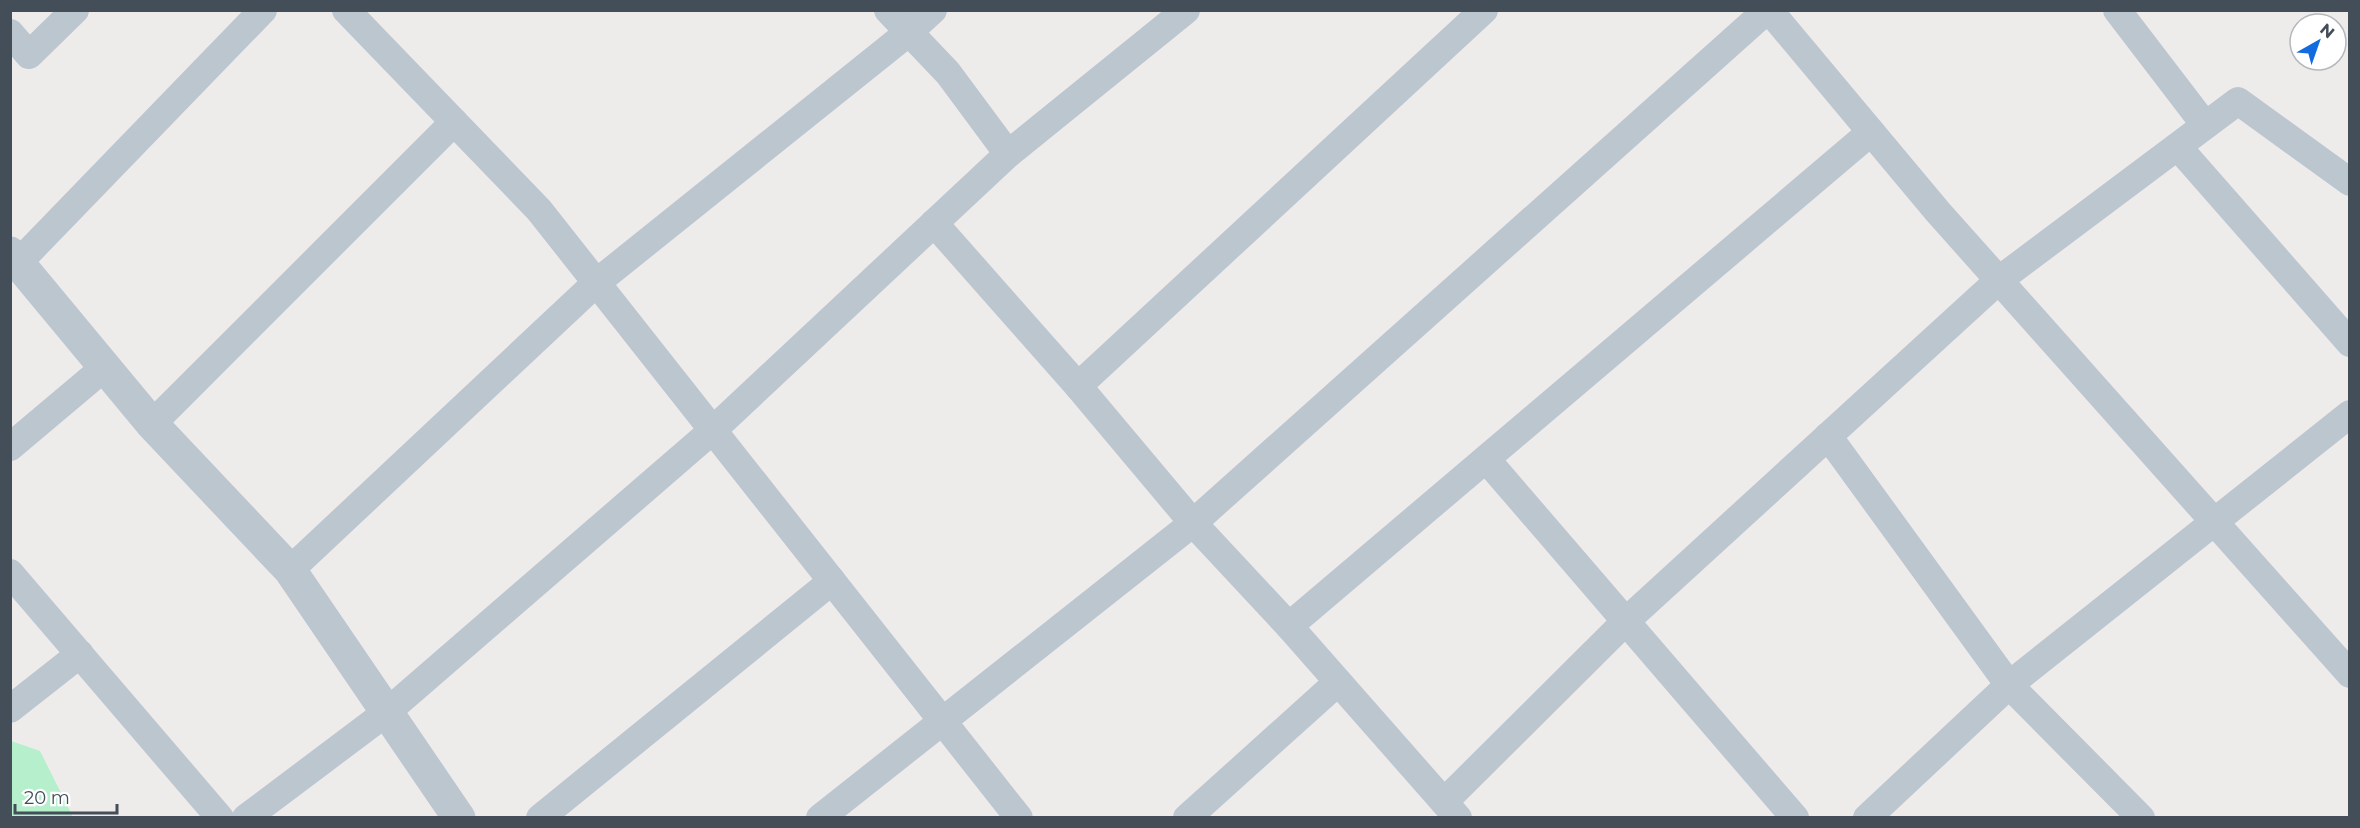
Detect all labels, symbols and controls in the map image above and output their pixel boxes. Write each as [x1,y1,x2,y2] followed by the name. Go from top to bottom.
[2288,12,2348,72] north arrow
[2316,19,2338,42] text: N
[15,777,117,815] scale bar
[24,787,70,809] text: 20 m

